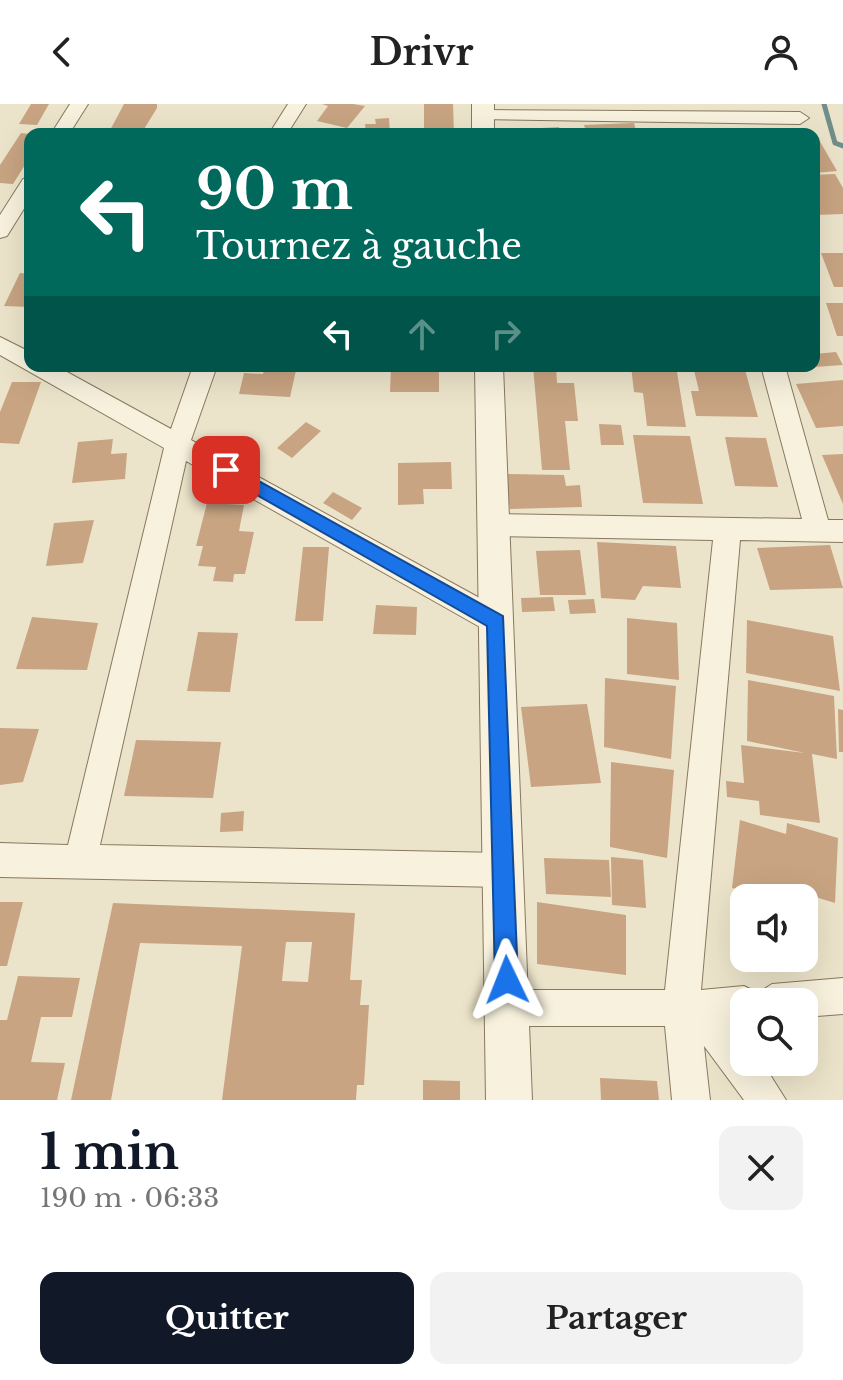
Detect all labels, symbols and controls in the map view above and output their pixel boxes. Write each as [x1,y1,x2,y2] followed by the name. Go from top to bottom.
[40,30,84,74] icon: back
[369,30,474,75] text: Drivr
[759,30,803,74] icon: person
[196,155,353,224] text: 90 m
[64,160,168,264] icon: left
[196,224,522,269] text: Tournez à gauche
[316,312,360,356] icon: left
[400,312,444,356] icon: ahead
[484,312,528,356] icon: right
[192,436,260,504] pin
[204,448,248,492] icon: arrive
[730,884,818,1076] map controls
[730,884,818,972] button: sound
[465,938,549,1022] position arrow
[730,988,818,1076] button: search
[40,1122,179,1182] text: 1 min
[719,1126,803,1210] button: close
[40,1182,219,1214] text: 190 m · 06:33
[40,1272,414,1364] button: Quitter
[430,1272,803,1364] button: Partager

